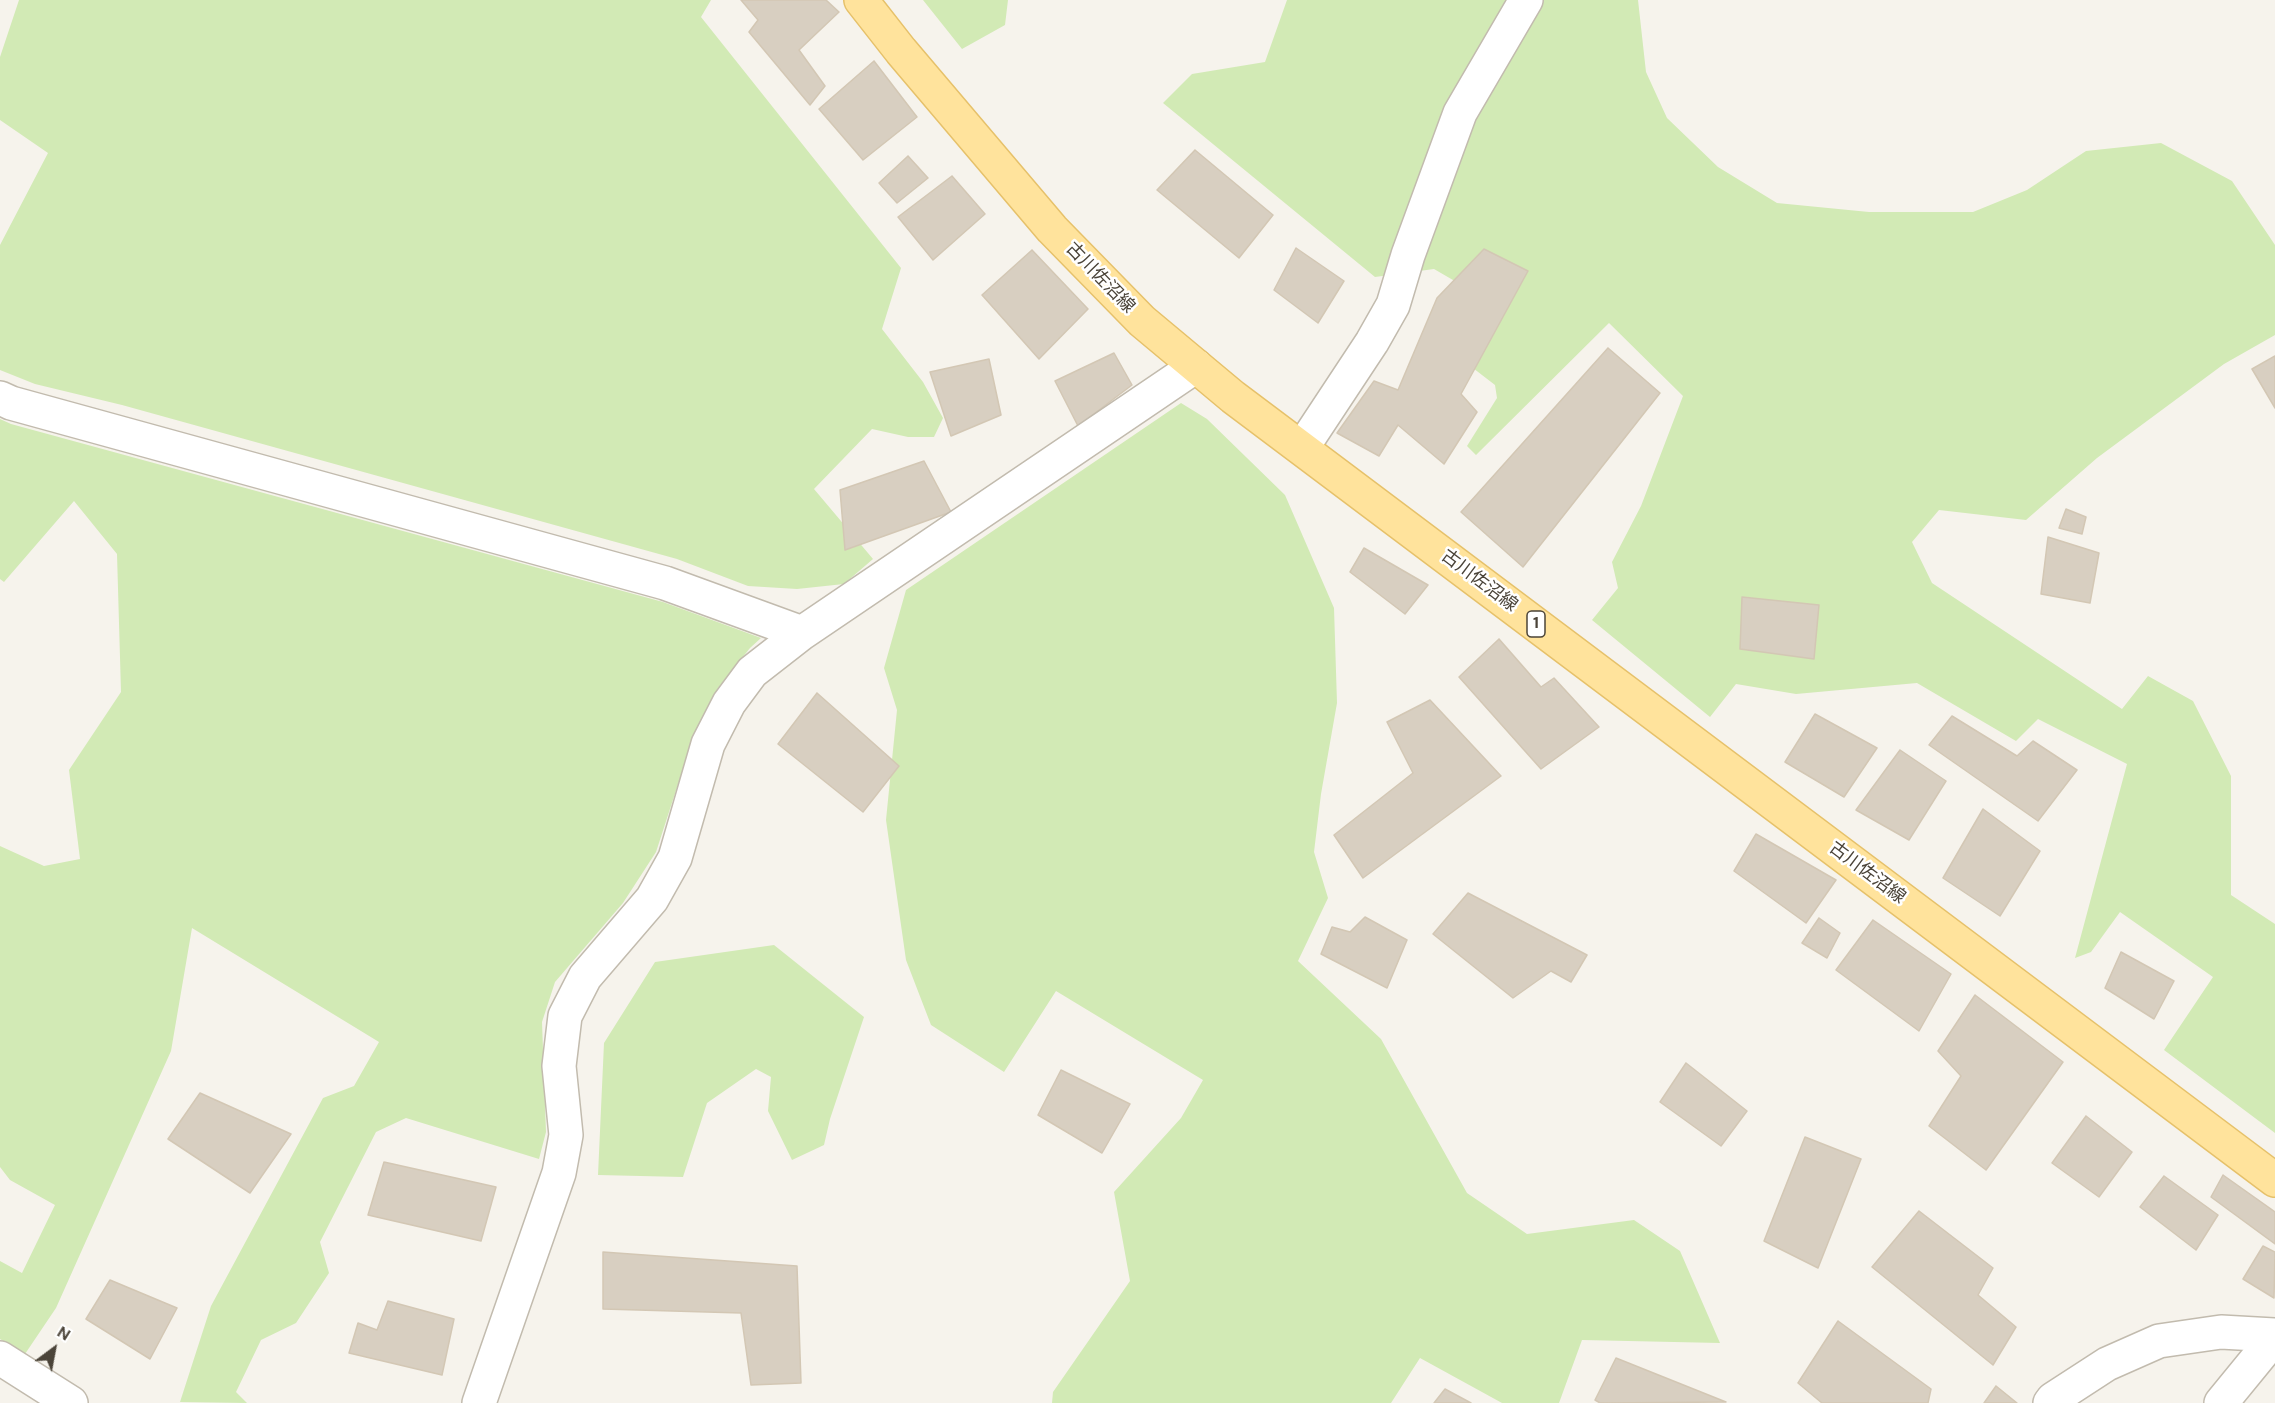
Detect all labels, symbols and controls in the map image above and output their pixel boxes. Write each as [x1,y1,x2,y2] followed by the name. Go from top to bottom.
[1061,238,1139,318] street label: 古川佐沼線
[1437,545,1521,617] street label: 古川佐沼線
[1527,611,1545,637] road number: 1
[1825,837,1909,909] street label: 古川佐沼線
[24,1319,84,1379] north arrow
[53,1321,74,1345] text: N

